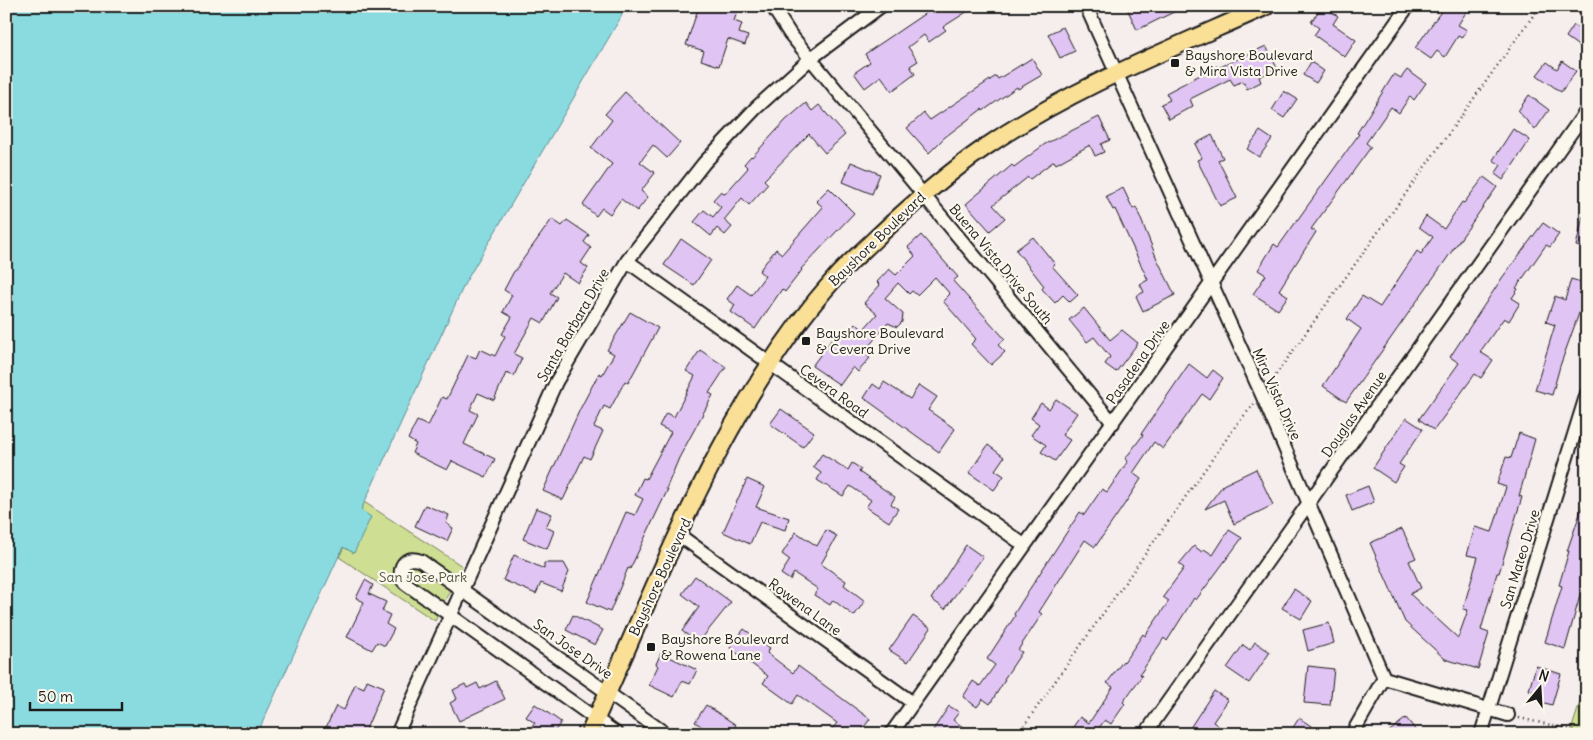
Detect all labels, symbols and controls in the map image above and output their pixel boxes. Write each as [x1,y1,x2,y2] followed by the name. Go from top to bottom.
[1185,46,1313,80] place label: Bayshore Boulevard & Mira Vista Drive
[1169,57,1181,69] marker: Bayshore Boulevard & Mira Vista Drive
[825,188,929,290] street label: Bayshore Boulevard
[945,200,1057,328] street label: Buena Vista Drive South
[533,265,613,385] street label: Santa Barbara Drive
[1102,316,1174,408] street label: Pasadena Drive
[816,324,944,358] place label: Bayshore Boulevard & Cevera Drive
[800,335,812,347] marker: Bayshore Boulevard & Cevera Drive
[1249,345,1305,443] street label: Mira Vista Drive
[796,360,872,422] street label: Cevera Road
[1318,367,1390,461] street label: Douglas Avenue
[1496,507,1544,611] street label: San Mateo Drive
[625,515,695,639] street label: Bayshore Boulevard
[379,568,467,586] park label: San Jose Park
[765,574,845,640] street label: Rowena Lane
[530,615,616,683] street label: San Jose Drive
[661,630,789,664] place label: Bayshore Boulevard & Rowena Lane
[645,641,657,653] marker: Bayshore Boulevard & Rowena Lane
[1516,662,1566,712] north arrow
[1537,666,1551,686] text: N
[30,680,122,712] scale bar
[38,687,73,706] text: 50 m

